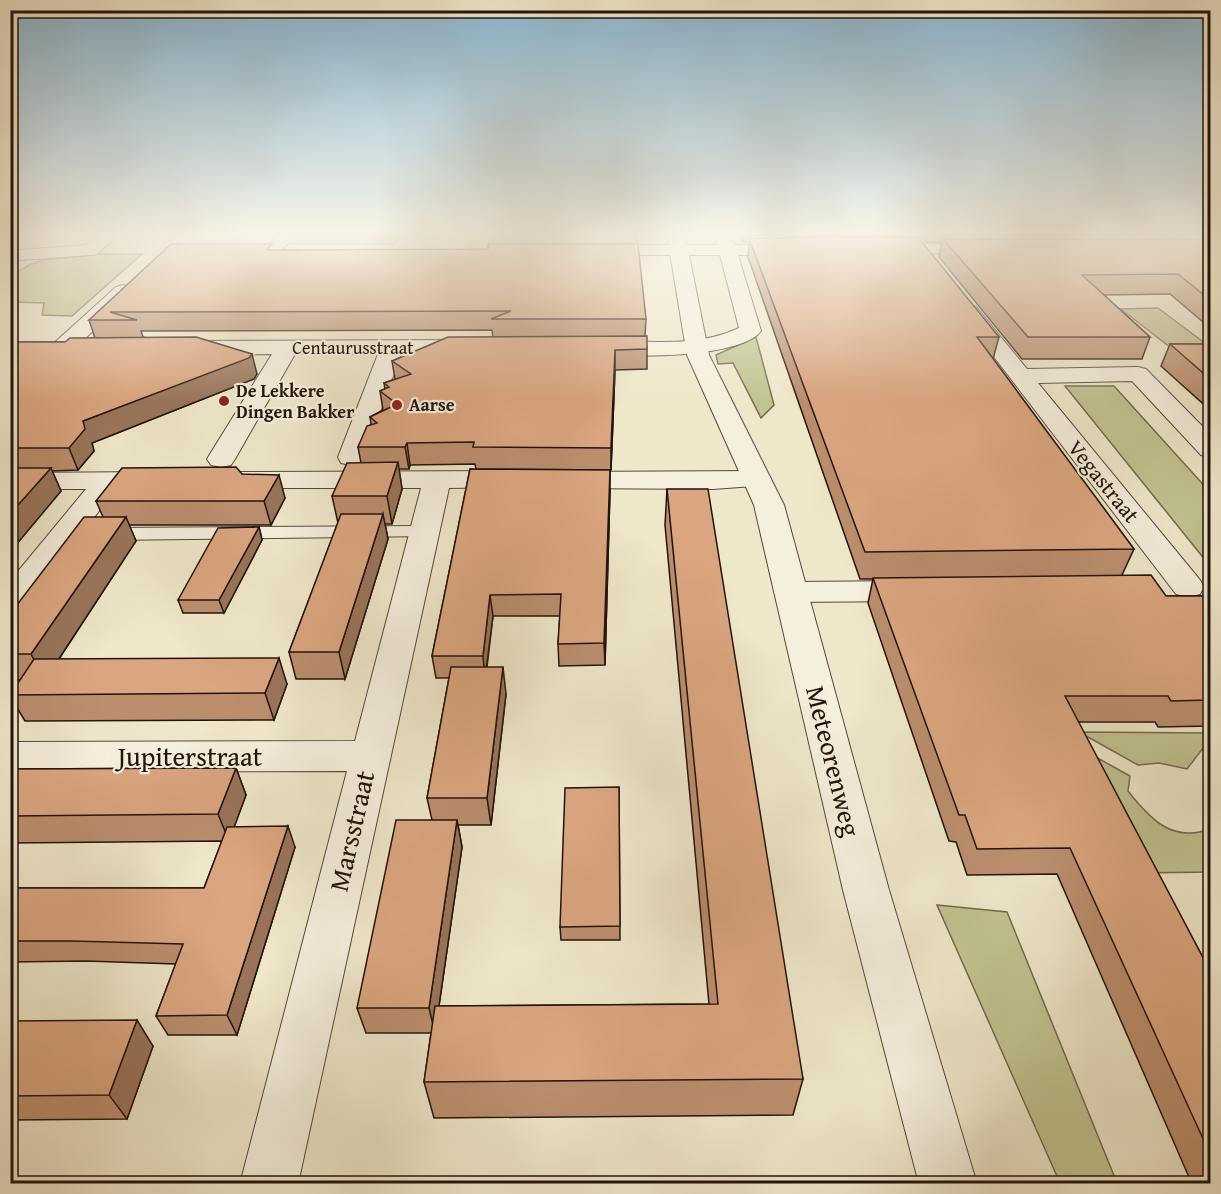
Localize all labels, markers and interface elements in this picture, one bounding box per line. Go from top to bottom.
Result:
street label: Centaurusstraat [292,334,414,361]
place label: De Lekkere Dingen Bakker [236,377,355,425]
place label: Aarse [409,391,455,418]
marker: De Lekkere Dingen Bakker [217,394,231,408]
marker: Aarse [390,398,404,412]
street label: Vegastraat [1061,433,1148,530]
street label: Meteorenweg [796,681,872,841]
street label: Jupiterstraat [115,736,263,776]
street label: Marsstraat [318,766,384,895]

